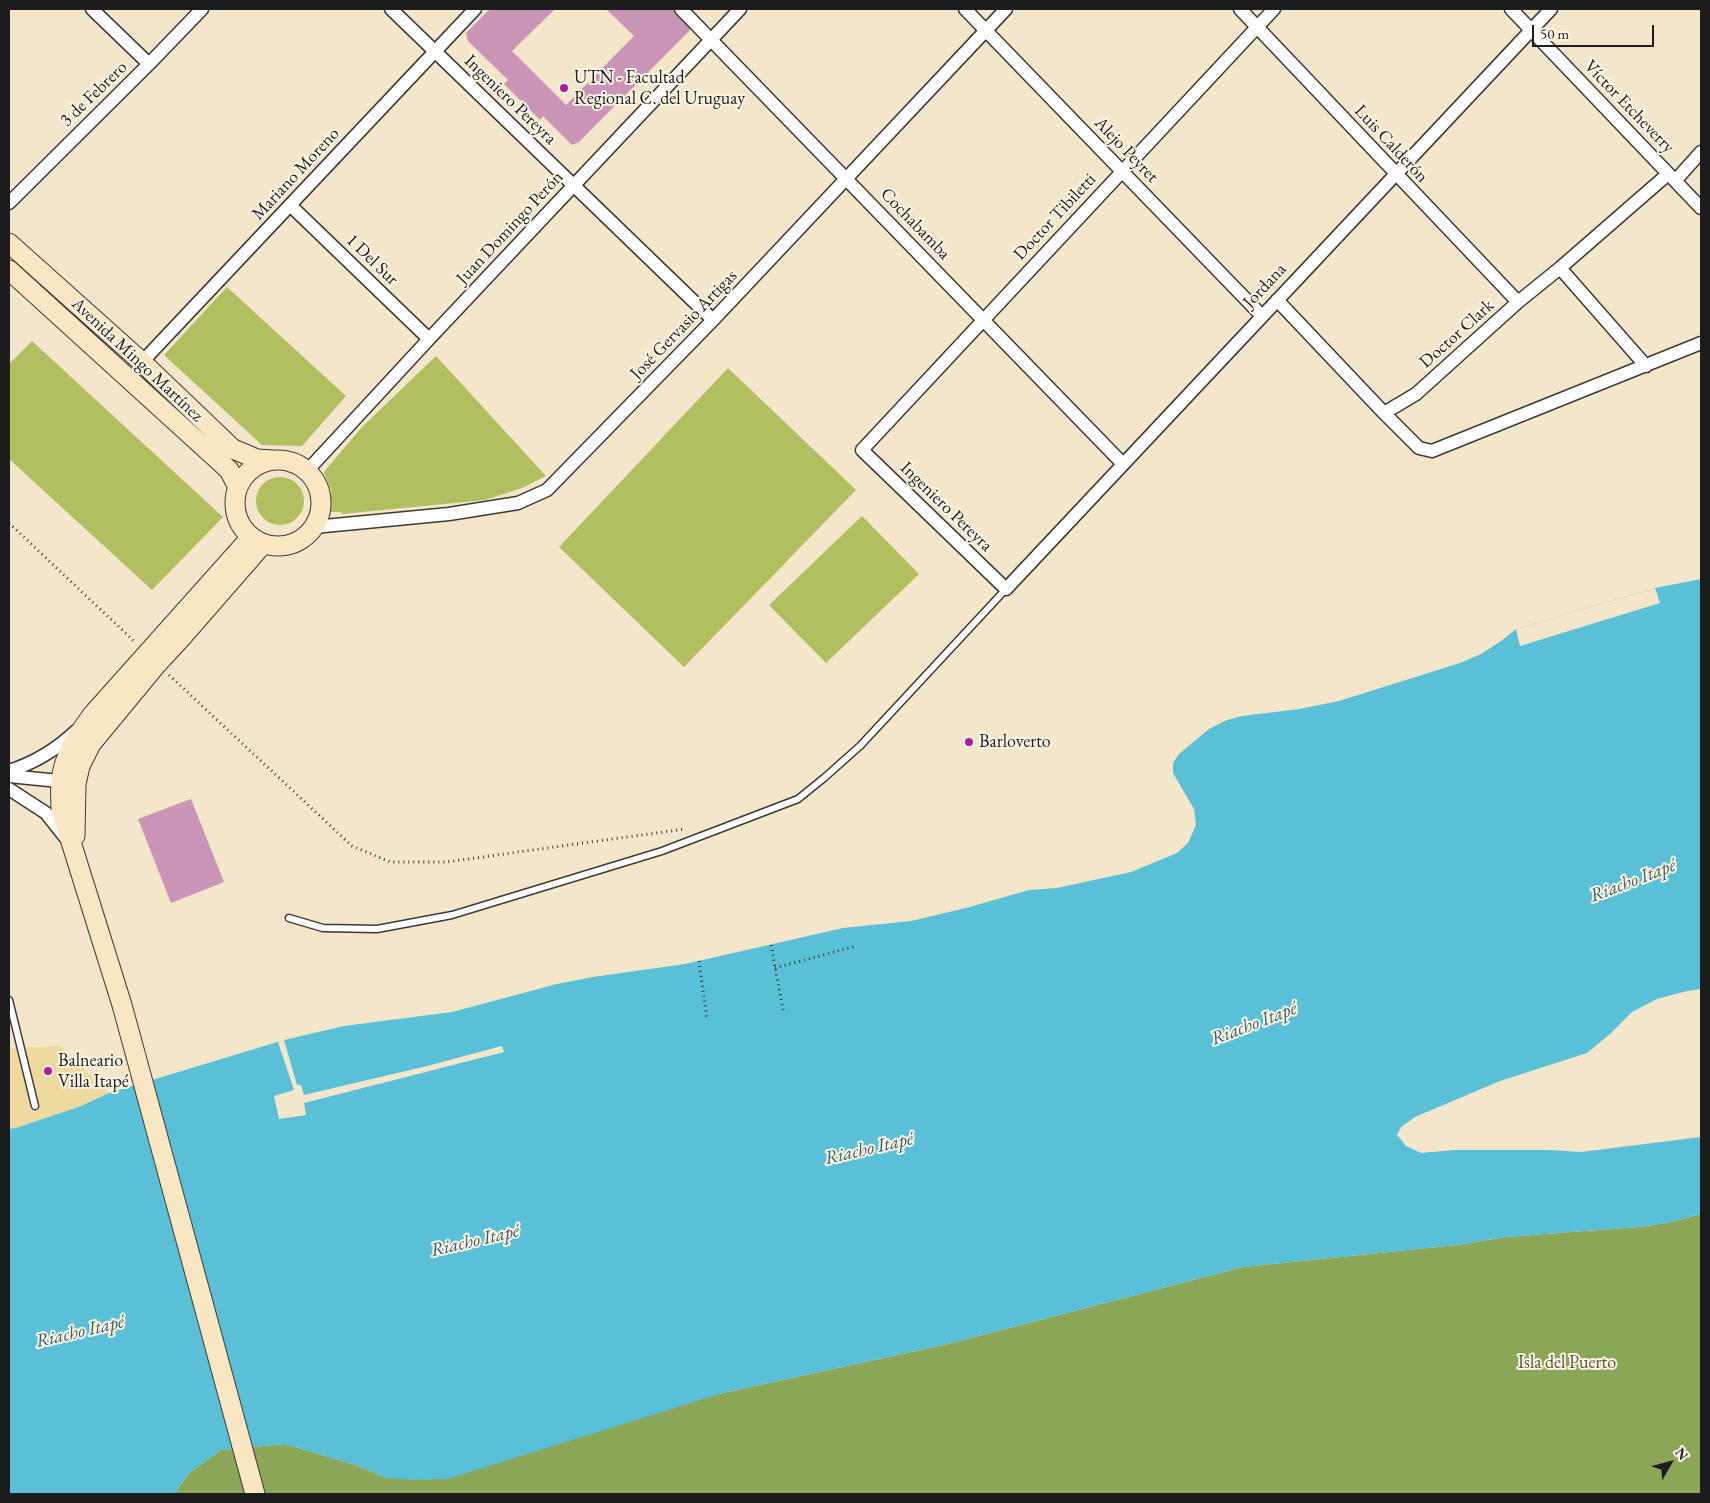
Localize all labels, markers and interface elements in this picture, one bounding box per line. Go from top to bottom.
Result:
scale bar [1535,15,1658,47]
text: 50 m [1540,24,1569,43]
street label: Ingeniero Pereyra [459,51,561,149]
street label: Víctor Etcheverry [1579,56,1679,158]
street label: 3 de Febrero [56,57,132,131]
place label: UTN - Facultad Regional C. del Uruguay [574,67,745,110]
marker: UTN - Facultad Regional C. del Uruguay [558,82,570,94]
street label: Luis Calderón [1349,101,1433,187]
street label: Alejo Peyret [1089,113,1163,187]
street label: Mariano Moreno [248,123,344,225]
street label: Juan Domingo Perón [452,167,568,289]
street label: Doctor Tibiletti [1009,169,1101,265]
street label: Cochabamba [875,184,955,264]
street label: 1 Del Sur [341,230,403,290]
street label: Jordana [1239,259,1291,313]
street label: José Gervasio Artigas [626,266,742,384]
street label: Avenida Mingo Martínez [67,293,207,427]
street label: Doctor Clark [1415,295,1499,373]
street label: Ingeniero Pereyra [895,458,997,556]
place label: Barloverto [979,731,1051,753]
marker: Barloverto [963,736,975,748]
water label: Riacho Itapé [1587,854,1679,908]
water label: Riacho Itapé [1208,997,1300,1051]
place label: Balneario Villa Itapé [58,1050,129,1092]
marker: Balneario Villa Itapé [42,1065,54,1077]
water label: Riacho Itapé [822,1128,916,1170]
water label: Riacho Itapé [428,1220,522,1262]
water label: Riacho Itapé [33,1311,127,1353]
park label: Isla del Puerto [1518,1352,1616,1374]
north arrow [1645,1438,1695,1488]
text: N [1671,1444,1692,1464]

